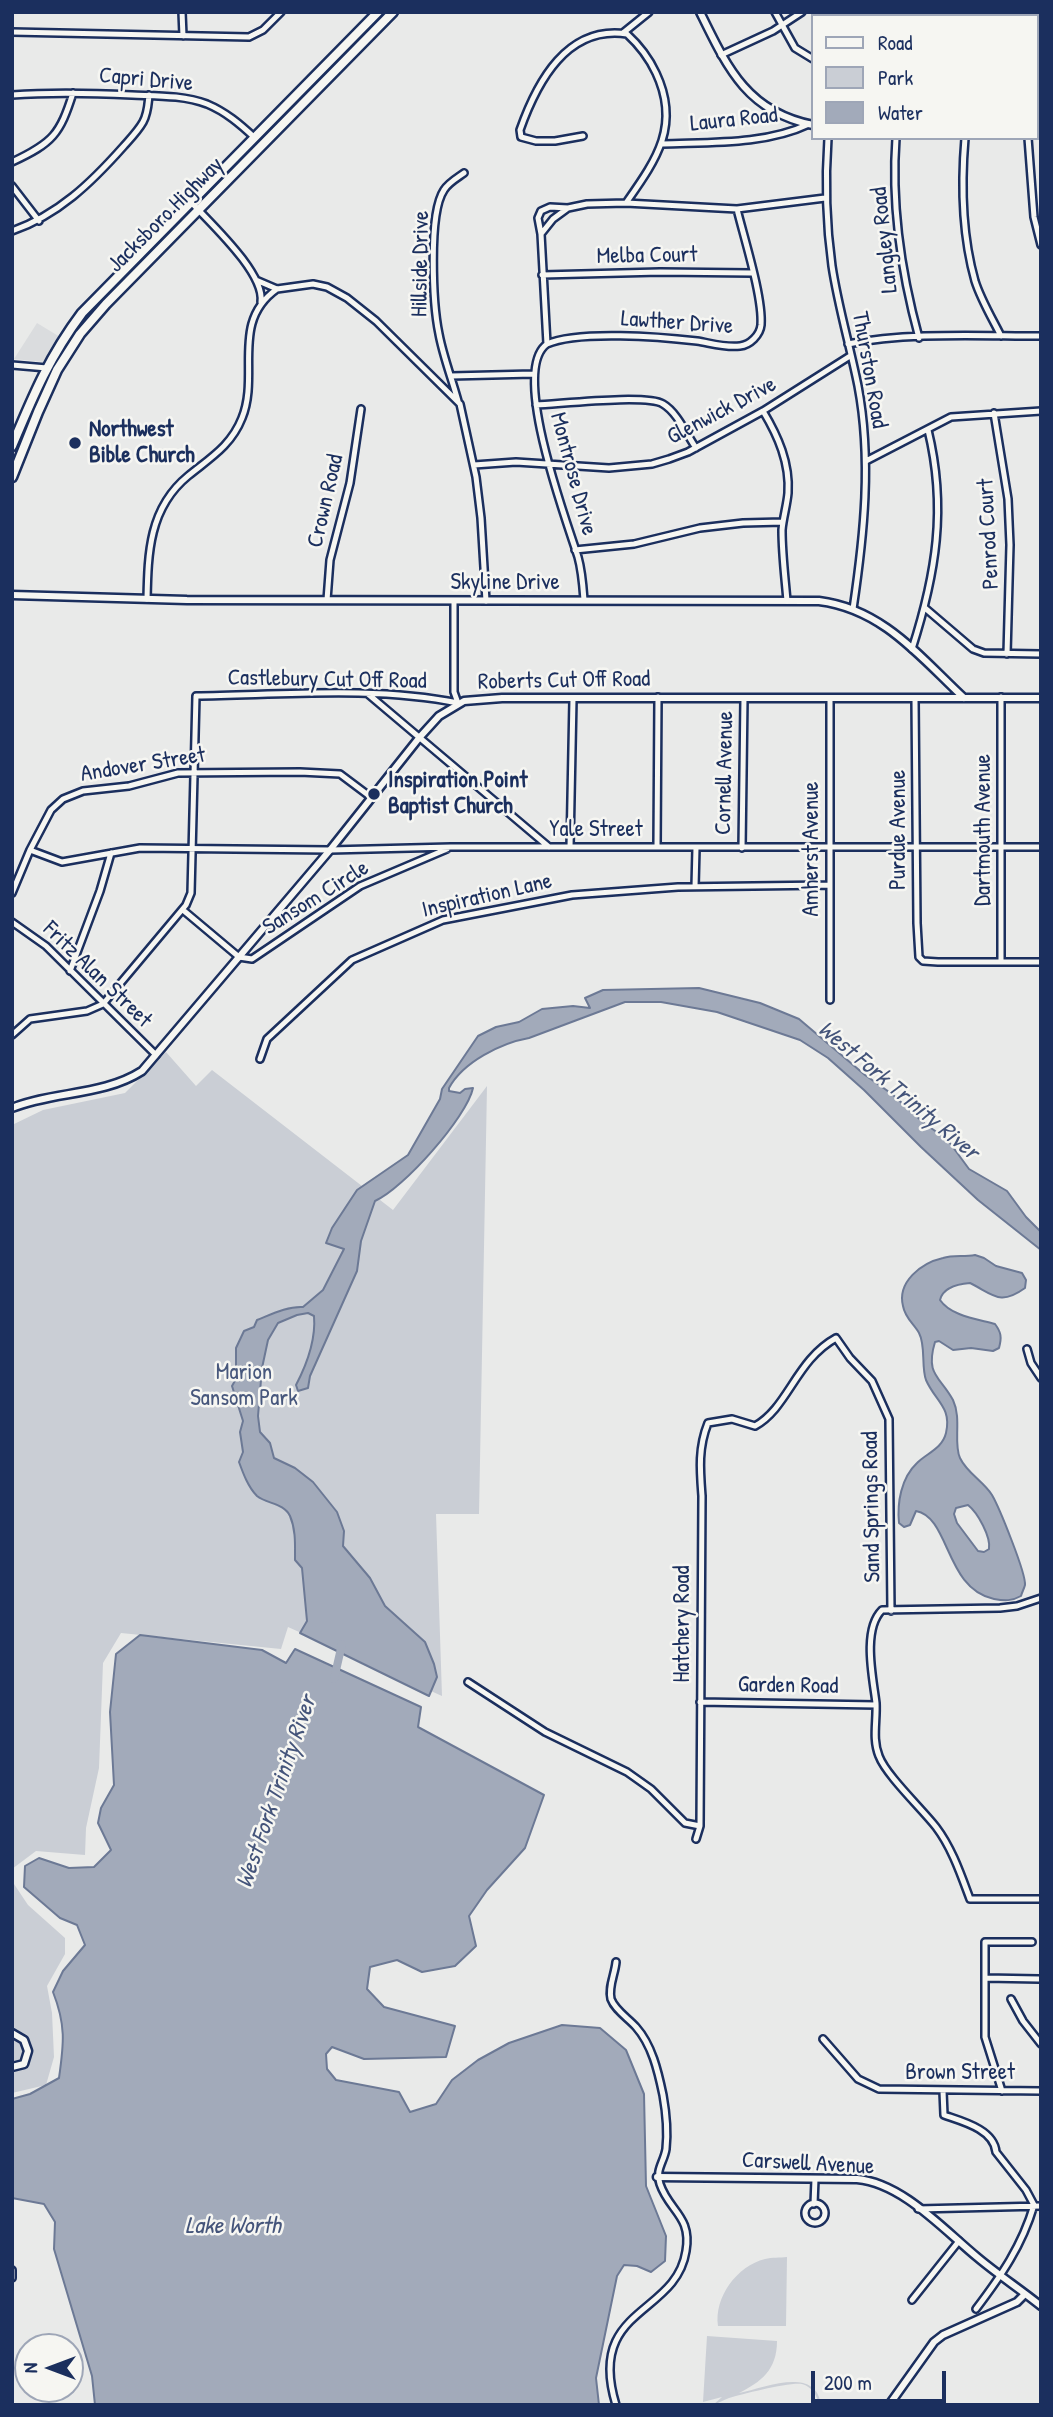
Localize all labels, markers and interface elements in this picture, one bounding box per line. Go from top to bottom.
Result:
legend [811,14,1039,140]
text: Road [878,28,912,57]
street label: Capri Drive [98,62,194,98]
text: Park [878,63,913,92]
text: Water [878,98,923,127]
street label: Laura Road [689,102,779,138]
street label: Jacksboro Highway [102,151,230,279]
street label: Langley Road [866,186,904,294]
street label: Hillside Drive [406,210,436,318]
street label: Melba Court [596,241,698,271]
street label: Lawther Drive [620,305,734,341]
street label: Thurston Road [845,310,893,430]
street label: Glenwick Drive [663,371,781,451]
street label: Montrose Drive [543,410,603,538]
place label: Northwest Bible Church [89,416,195,470]
marker: Northwest Bible Church [67,435,83,451]
street label: Crown Road [302,452,350,550]
street label: Penrod Court [972,478,1006,590]
street label: Skyline Drive [450,569,560,597]
street label: Castlebury Cut Off Road [227,664,427,696]
street label: Roberts Cut Off Road [478,666,650,696]
street label: Cornell Avenue [710,711,740,835]
street label: Andover Street [79,742,207,788]
street label: Dartmouth Avenue [970,754,998,906]
place label: Inspiration Point Baptist Church [388,767,527,821]
street label: Purdue Avenue [885,770,913,890]
street label: Amherst Avenue [798,782,826,916]
marker: Inspiration Point Baptist Church [366,786,382,802]
street label: Yale Street [549,816,643,844]
street label: Sansom Circle [258,855,374,941]
street label: Inspiration Lane [419,868,555,924]
street label: Fritz Alan Street [37,916,157,1034]
water label: West Fork Trinity River [812,1015,984,1167]
park label: Marion Sansom Park [190,1359,298,1413]
street label: Sand Springs Road [857,1431,887,1583]
street label: Hatchery Road [669,1565,697,1683]
street label: Garden Road [738,1671,838,1701]
water label: West Fork Trinity River [231,1692,323,1892]
street label: Brown Street [905,2059,1015,2087]
street label: Carswell Avenue [741,2147,875,2181]
water label: Lake Worth [185,2213,281,2241]
north arrow [14,2333,84,2403]
scale bar [815,2358,950,2402]
text: N [17,2363,43,2373]
text: 200 m [824,2368,872,2397]

